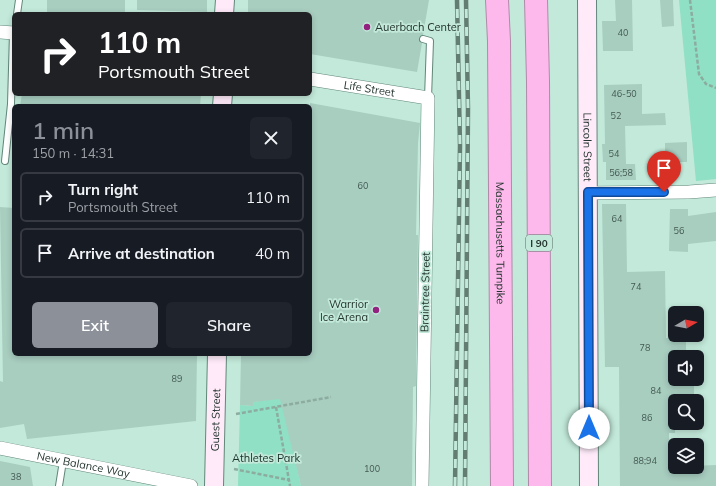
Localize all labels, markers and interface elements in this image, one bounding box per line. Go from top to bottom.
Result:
place label: Auerbach Center [375,20,461,34]
marker: Auerbach Center [362,22,372,32]
text: 110 m [98,25,181,60]
house number: 40 [618,27,628,38]
icon: right [32,28,84,80]
text: Portsmouth Street [98,60,250,83]
street label: Life Street [343,78,396,100]
house number: 46-50 [611,88,637,99]
house number: 52 [611,110,621,121]
street label: Lincoln Street [580,112,595,182]
text: 1 min [32,115,94,145]
button: close [250,117,292,159]
text: 150 m · 14:31 [32,145,114,161]
house number: 54 [609,148,620,159]
pin [647,151,681,192]
icon: arrive [653,157,675,179]
house number: 56;58 [609,167,633,178]
text: Turn right [68,180,138,199]
house number: 60 [358,180,368,191]
street label: Massachusetts Turnpike [493,182,508,304]
icon: right [34,186,56,208]
text: 110 m [246,188,290,207]
text: Portsmouth Street [68,199,178,215]
house number: 64 [612,213,623,224]
house number: 56 [674,225,684,236]
road number: I 90 [526,235,552,251]
icon: arrive [34,242,56,264]
text: Arrive at destination [68,244,215,263]
text: 40 m [255,244,290,263]
street label: Braintree Street [417,252,433,332]
house number: 74 [631,281,642,292]
place label: Warrior Ice Arena [320,297,368,324]
button: Exit [32,302,158,348]
button: Share [166,302,292,348]
marker: Warrior Ice Arena [371,305,381,315]
north arrow [668,306,704,342]
map controls [668,306,704,474]
house number: 78 [640,342,650,353]
button: sound [668,350,704,386]
house number: 89 [172,373,182,384]
house number: 84 [651,385,662,396]
street label: Guest Street [208,388,223,452]
button: search [668,394,704,430]
position arrow [568,407,610,449]
house number: 86 [642,412,652,423]
button: layers [668,438,704,474]
street label: New Balance Way [36,448,131,481]
park label: Athletes Park [232,451,300,465]
house number: 88;94 [633,455,657,466]
house number: 100 [364,463,380,474]
house number: 38 [11,471,21,482]

